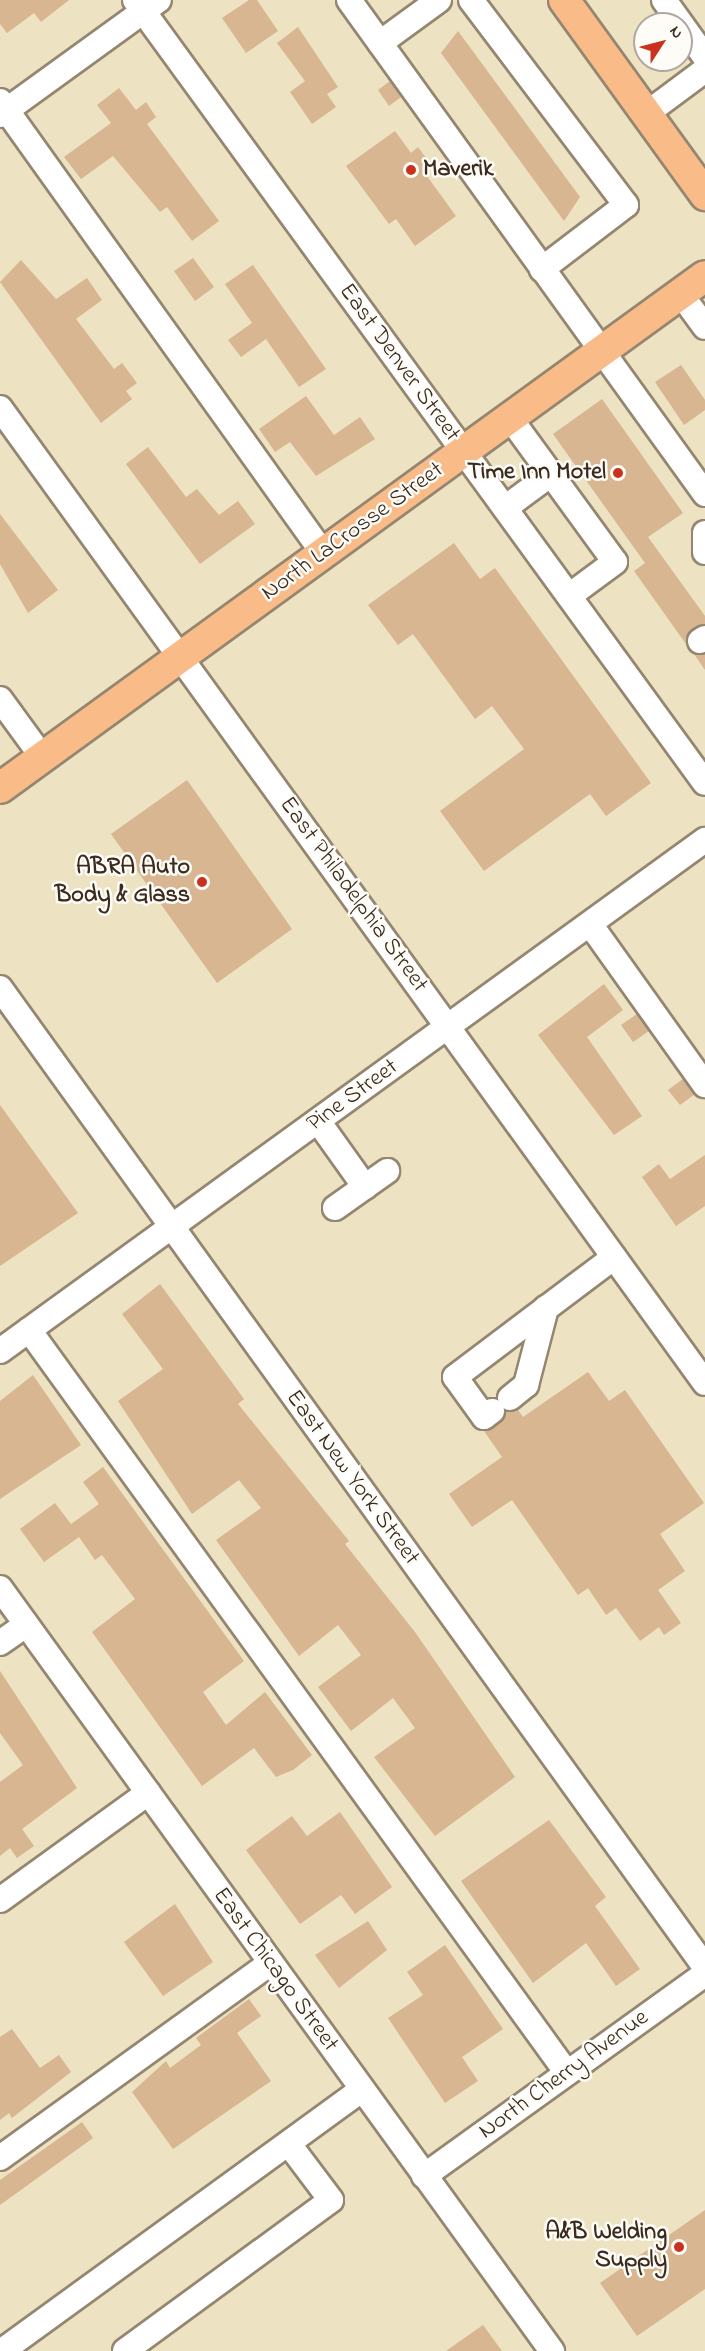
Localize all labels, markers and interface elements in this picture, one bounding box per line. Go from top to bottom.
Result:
north arrow [633,12,693,72]
text: N [663,21,689,44]
place label: Maverik [423,156,494,184]
marker: Maverik [404,163,418,177]
street label: East Denver Street [332,278,466,448]
street label: North LaCrosse Street [256,456,450,608]
place label: Time Inn Motel [467,459,606,487]
marker: Time Inn Motel [611,466,625,480]
street label: East Philadelphia Street [272,792,434,998]
place label: ABRA Auto Body & Glass [55,854,190,910]
marker: ABRA Auto Body & Glass [195,875,209,889]
street label: Pine Street [302,1053,404,1139]
street label: East New York Street [279,1385,425,1571]
street label: East Chicago Street [206,1882,344,2058]
street label: North Cherry Avenue [473,2004,655,2146]
place label: A&B Welding Supply [545,2219,667,2275]
marker: A&B Welding Supply [672,2240,686,2254]

